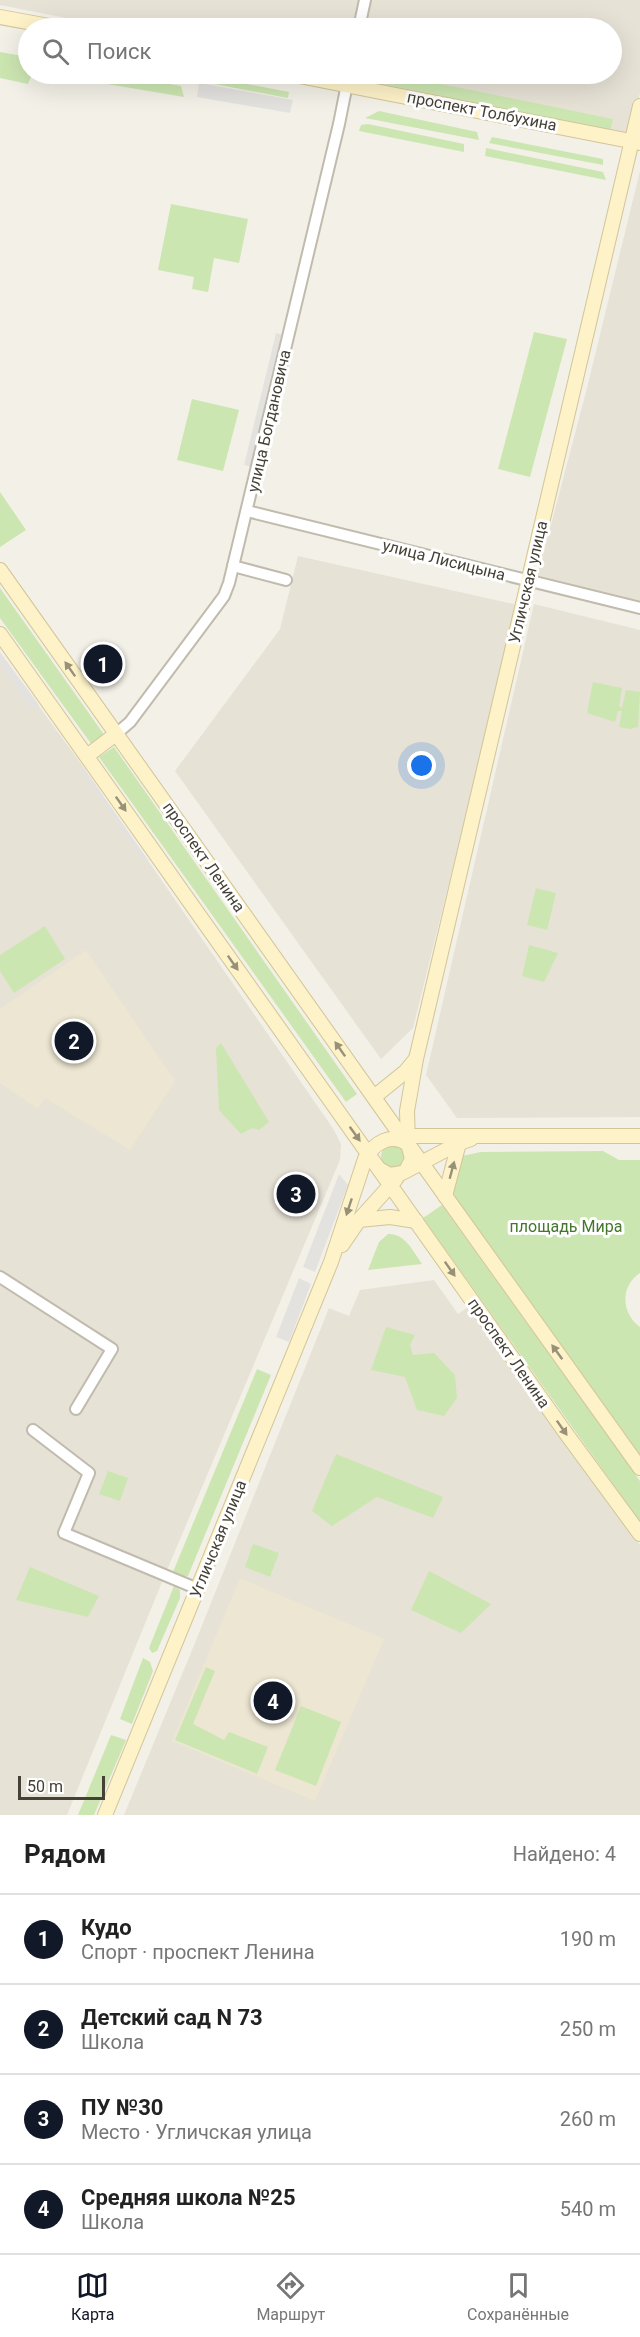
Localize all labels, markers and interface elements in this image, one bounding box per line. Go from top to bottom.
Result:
search box [18,18,622,84]
icon: search [39,35,72,68]
text: Поиск [87,39,151,64]
street label: проспект Толбухина [406,87,558,135]
street label: улица Богдановича [243,348,295,494]
street label: Угличская улица [505,519,551,645]
street label: улица Лисицына [381,536,507,584]
pin: 1 [84,642,122,686]
one-way arrow [64,662,76,678]
your location [407,751,436,780]
one-way arrow [115,796,127,812]
street label: проспект Ленина [159,798,249,916]
one-way arrow [227,955,239,971]
pin: 2 [54,1018,94,1064]
one-way arrow [334,1042,346,1058]
one-way arrow [349,1126,361,1142]
one-way arrow [448,1160,457,1178]
pin: 3 [276,1172,316,1216]
one-way arrow [344,1198,353,1216]
park label: площадь Мира [510,1217,622,1236]
one-way arrow [444,1260,456,1276]
street label: проспект Ленина [464,1294,554,1412]
one-way arrow [551,1345,563,1361]
one-way arrow [556,1420,567,1436]
street label: Угличская улица [186,1477,250,1601]
pin: 4 [254,1678,292,1724]
scale bar [18,1773,105,1800]
text: 50 m [27,1777,63,1796]
text: Рядом [24,1839,106,1869]
text: Найдено: 4 [513,1842,616,1866]
text: Кудо [81,1915,132,1940]
text: 1 [38,1927,49,1951]
text: 190 m [560,1927,616,1951]
text: Спорт · проспект Ленина [81,1940,315,1964]
text: Детский сад N 73 [81,2005,263,2030]
text: 2 [38,2017,49,2041]
text: 250 m [560,2017,616,2041]
text: Школа [81,2030,144,2054]
text: ПУ №30 [81,2095,163,2120]
text: 3 [38,2107,49,2131]
text: 260 m [560,2107,616,2131]
text: Место · Угличская улица [81,2120,312,2144]
text: Средняя школа №25 [81,2185,296,2210]
text: 4 [38,2197,49,2221]
text: 540 m [560,2197,616,2221]
text: Школа [81,2210,144,2234]
tab: Карта [71,2269,115,2324]
tab: Маршрут [256,2269,325,2324]
tab: Сохранённые [467,2269,569,2324]

